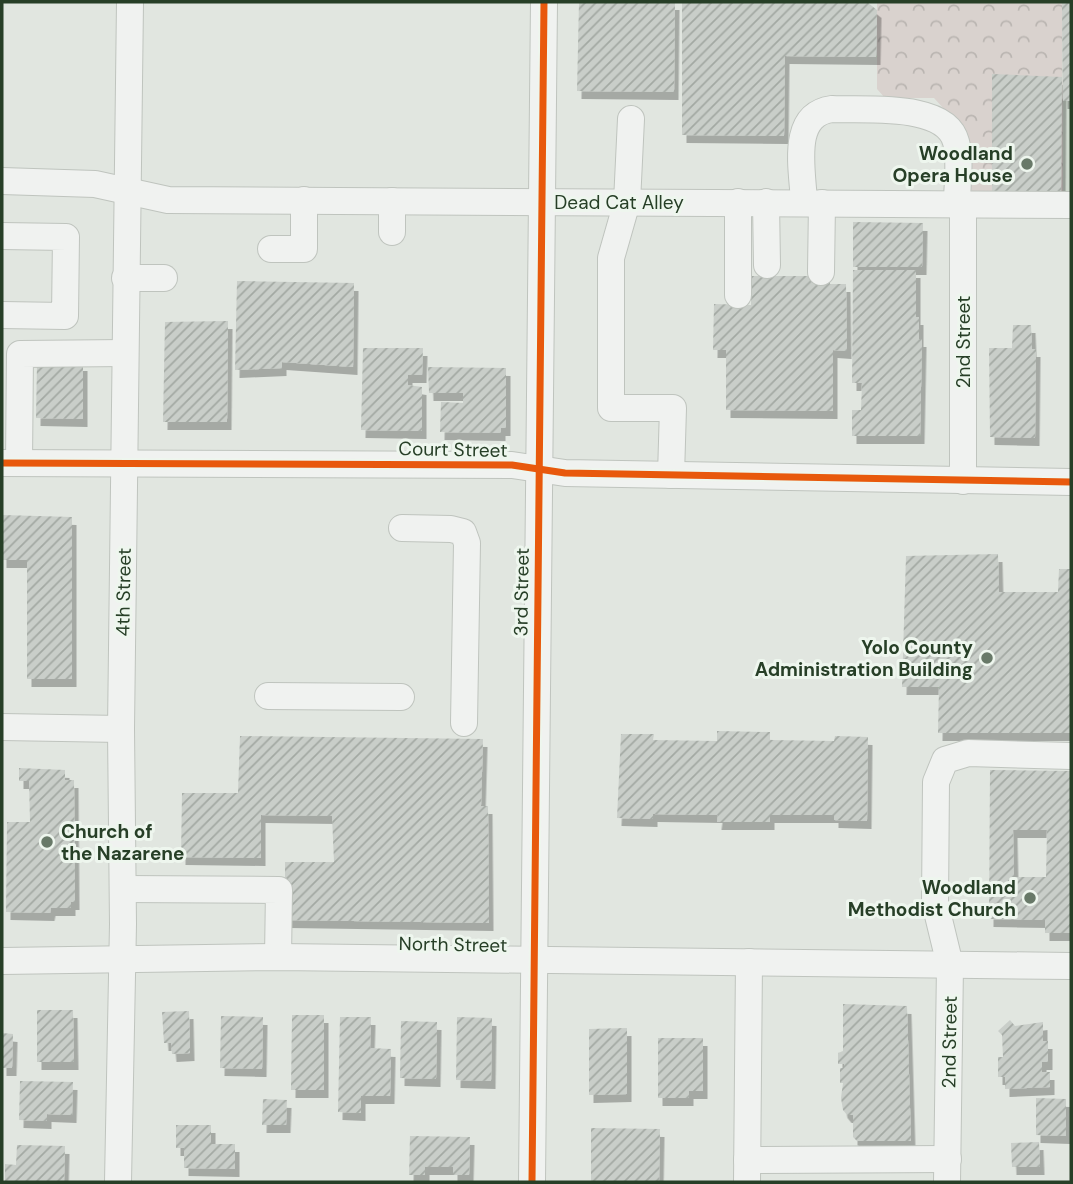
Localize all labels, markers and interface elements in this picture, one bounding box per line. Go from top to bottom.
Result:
place label: Woodland Opera House [892,141,1013,188]
marker: Woodland Opera House [1019,156,1035,172]
street label: Dead Cat Alley [554,190,684,215]
street label: 2nd Street [951,296,976,388]
street label: Court Street [398,436,508,463]
street label: 4th Street [110,547,137,637]
street label: 3rd Street [508,547,535,637]
place label: Yolo County Administration Building [755,635,974,682]
marker: Yolo County Administration Building [979,650,995,666]
place label: Church of the Nazarene [61,819,185,866]
marker: Church of the Nazarene [39,834,55,850]
place label: Woodland Methodist Church [848,875,1016,922]
marker: Woodland Methodist Church [1022,890,1038,906]
street label: North Street [398,931,508,958]
street label: 2nd Street [936,995,963,1089]

